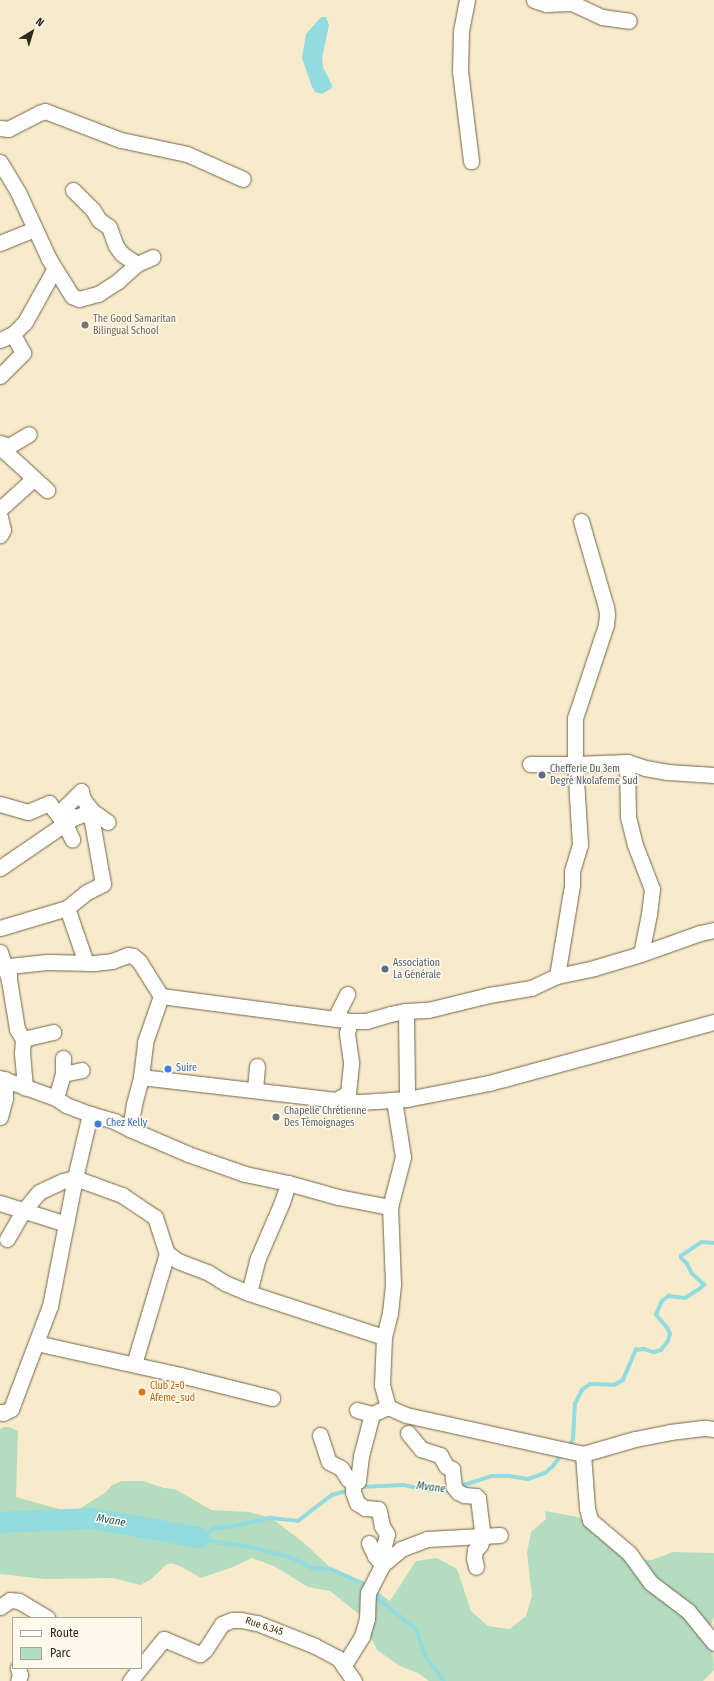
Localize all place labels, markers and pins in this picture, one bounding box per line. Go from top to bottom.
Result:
place label: The Good Samaritan Bilingual School [93,313,176,336]
marker: The Good Samaritan Bilingual School [80,320,90,330]
place label: Chefferie Du 3em Degré Nkolafeme Sud [550,763,638,786]
marker: Chefferie Du 3em Degré Nkolafeme Sud [537,770,547,780]
place label: Association La Générale [393,957,441,980]
marker: Association La Générale [380,964,390,974]
place label: Suire [176,1063,197,1075]
marker: Suire [163,1064,173,1074]
place label: Chapelle Chrétienne Des Témoignages [284,1105,367,1128]
marker: Chapelle Chrétienne Des Témoignages [271,1112,281,1122]
place label: Chez Kelly [106,1118,147,1130]
marker: Chez Kelly [93,1119,103,1129]
place label: Club 2=0 Afeme_sud [150,1380,195,1404]
marker: Club 2=0 Afeme_sud [137,1387,147,1397]

